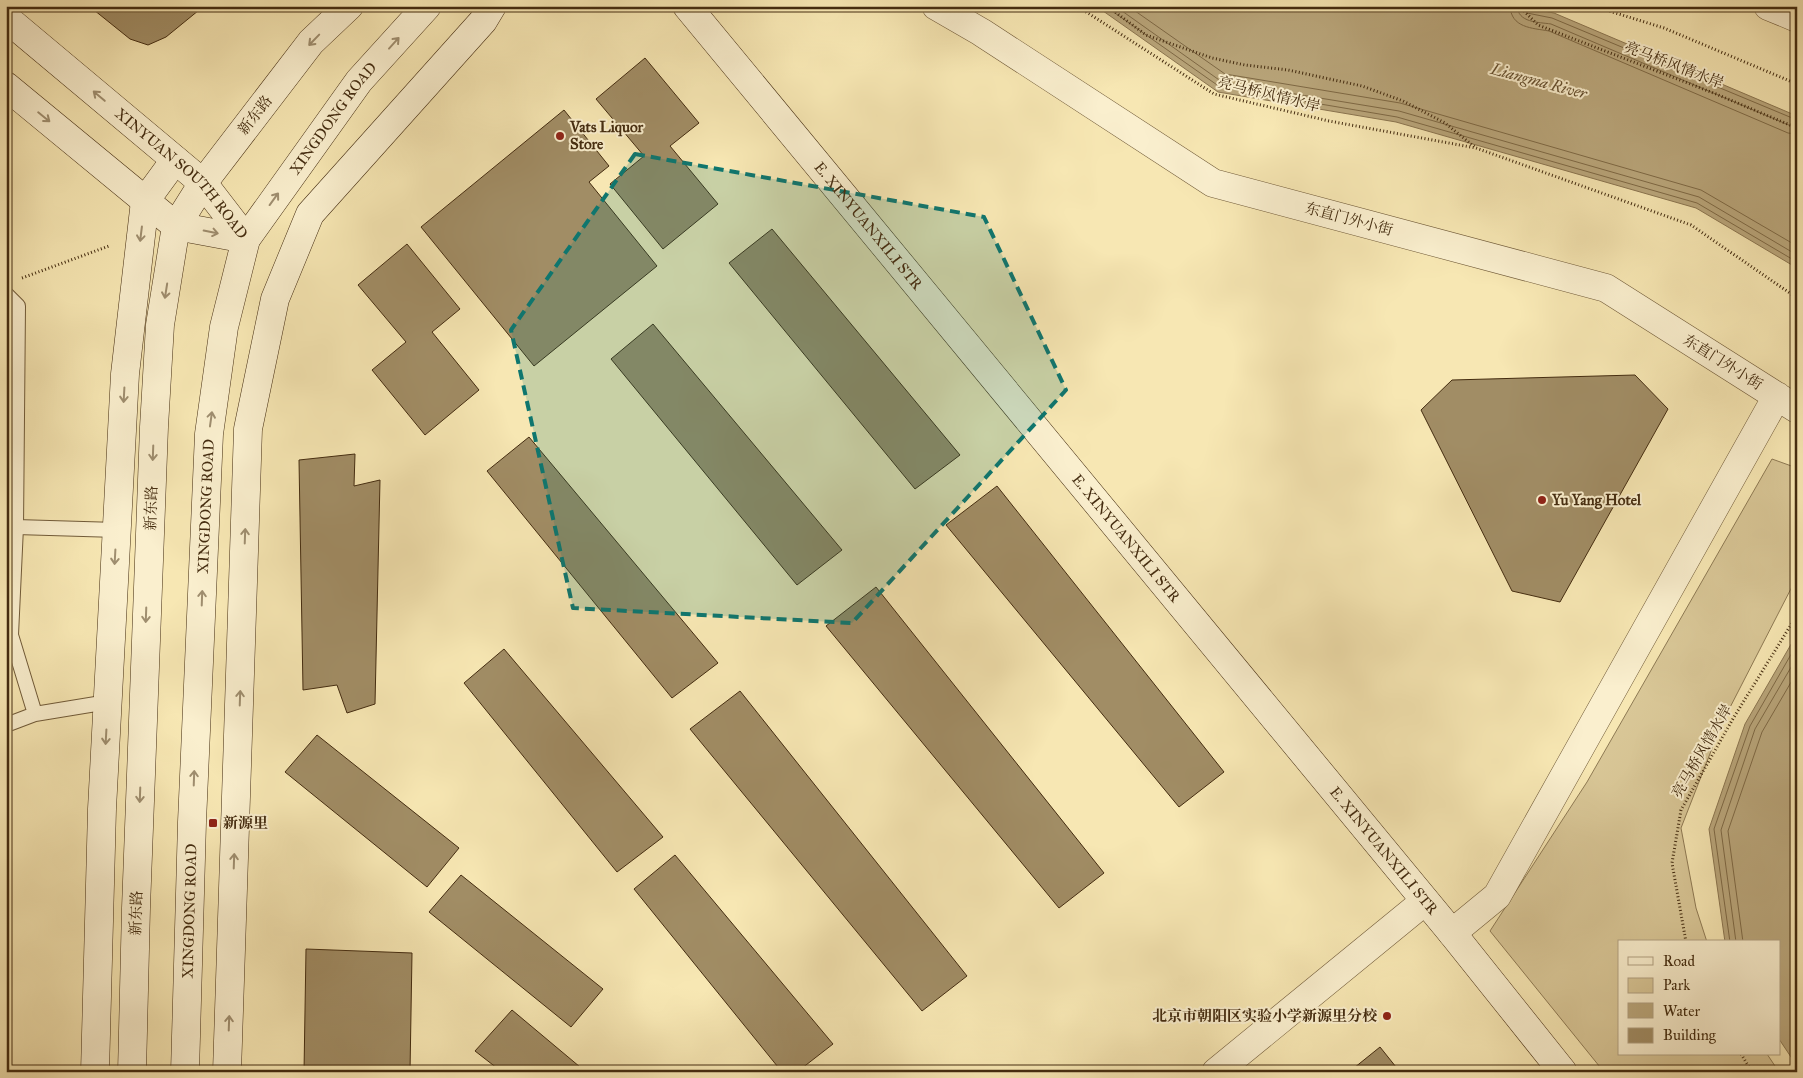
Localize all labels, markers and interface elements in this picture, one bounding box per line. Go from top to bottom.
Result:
one-way arrow [308,34,320,46]
one-way arrow [388,36,400,49]
street label: 亮马桥风情水岸 [1622,38,1726,92]
street label: XINGDONG ROAD [286,59,381,178]
water label: Liangma River [1488,59,1590,103]
street label: 亮马桥风情水岸 [1216,73,1322,115]
one-way arrow [92,90,105,101]
street label: 新东路 [234,92,276,138]
street label: XINYUAN SOUTH ROAD [111,104,252,242]
one-way arrow [37,111,50,122]
place label: Vats Liquor Store [569,118,644,153]
marker: Vats Liquor Store [554,130,566,142]
street label: E. XINYUANXILI STR [810,158,927,294]
one-way arrow [269,192,279,206]
street label: 东直门外小街 [1303,199,1395,239]
one-way arrow [136,225,146,241]
one-way arrow [203,228,219,238]
one-way arrow [160,283,170,299]
street label: 东直门外小街 [1680,331,1766,393]
one-way arrow [120,387,129,403]
one-way arrow [206,411,216,427]
street label: XINGDONG ROAD [194,438,218,574]
one-way arrow [148,445,157,461]
street label: E. XINYUANXILI STR [1068,471,1184,606]
street label: 新东路 [141,485,161,531]
place label: Yu Yang Hotel [1551,491,1642,510]
marker: Yu Yang Hotel [1536,494,1548,506]
one-way arrow [240,528,250,544]
one-way arrow [111,549,120,565]
one-way arrow [197,591,206,607]
one-way arrow [142,607,151,623]
one-way arrow [235,690,244,706]
street label: 亮马桥风情水岸 [1668,701,1736,801]
one-way arrow [101,729,110,745]
one-way arrow [189,770,199,786]
street label: E. XINYUANXILI STR [1326,783,1442,918]
one-way arrow [135,787,144,803]
place label: 新源里 [223,814,268,832]
marker: 新源里 [207,817,219,829]
street label: XINGDONG ROAD [179,843,200,979]
one-way arrow [229,853,239,869]
street label: 新东路 [126,890,146,936]
legend [1618,940,1780,1056]
text: Road [1663,952,1695,970]
text: Park [1663,976,1690,994]
text: Water [1663,1002,1700,1020]
place label: 北京市朝阳区实验小学新源里分校 [1152,1007,1378,1025]
marker: 北京市朝阳区实验小学新源里分校 [1381,1010,1393,1022]
one-way arrow [224,1015,234,1032]
text: Building [1663,1026,1717,1044]

